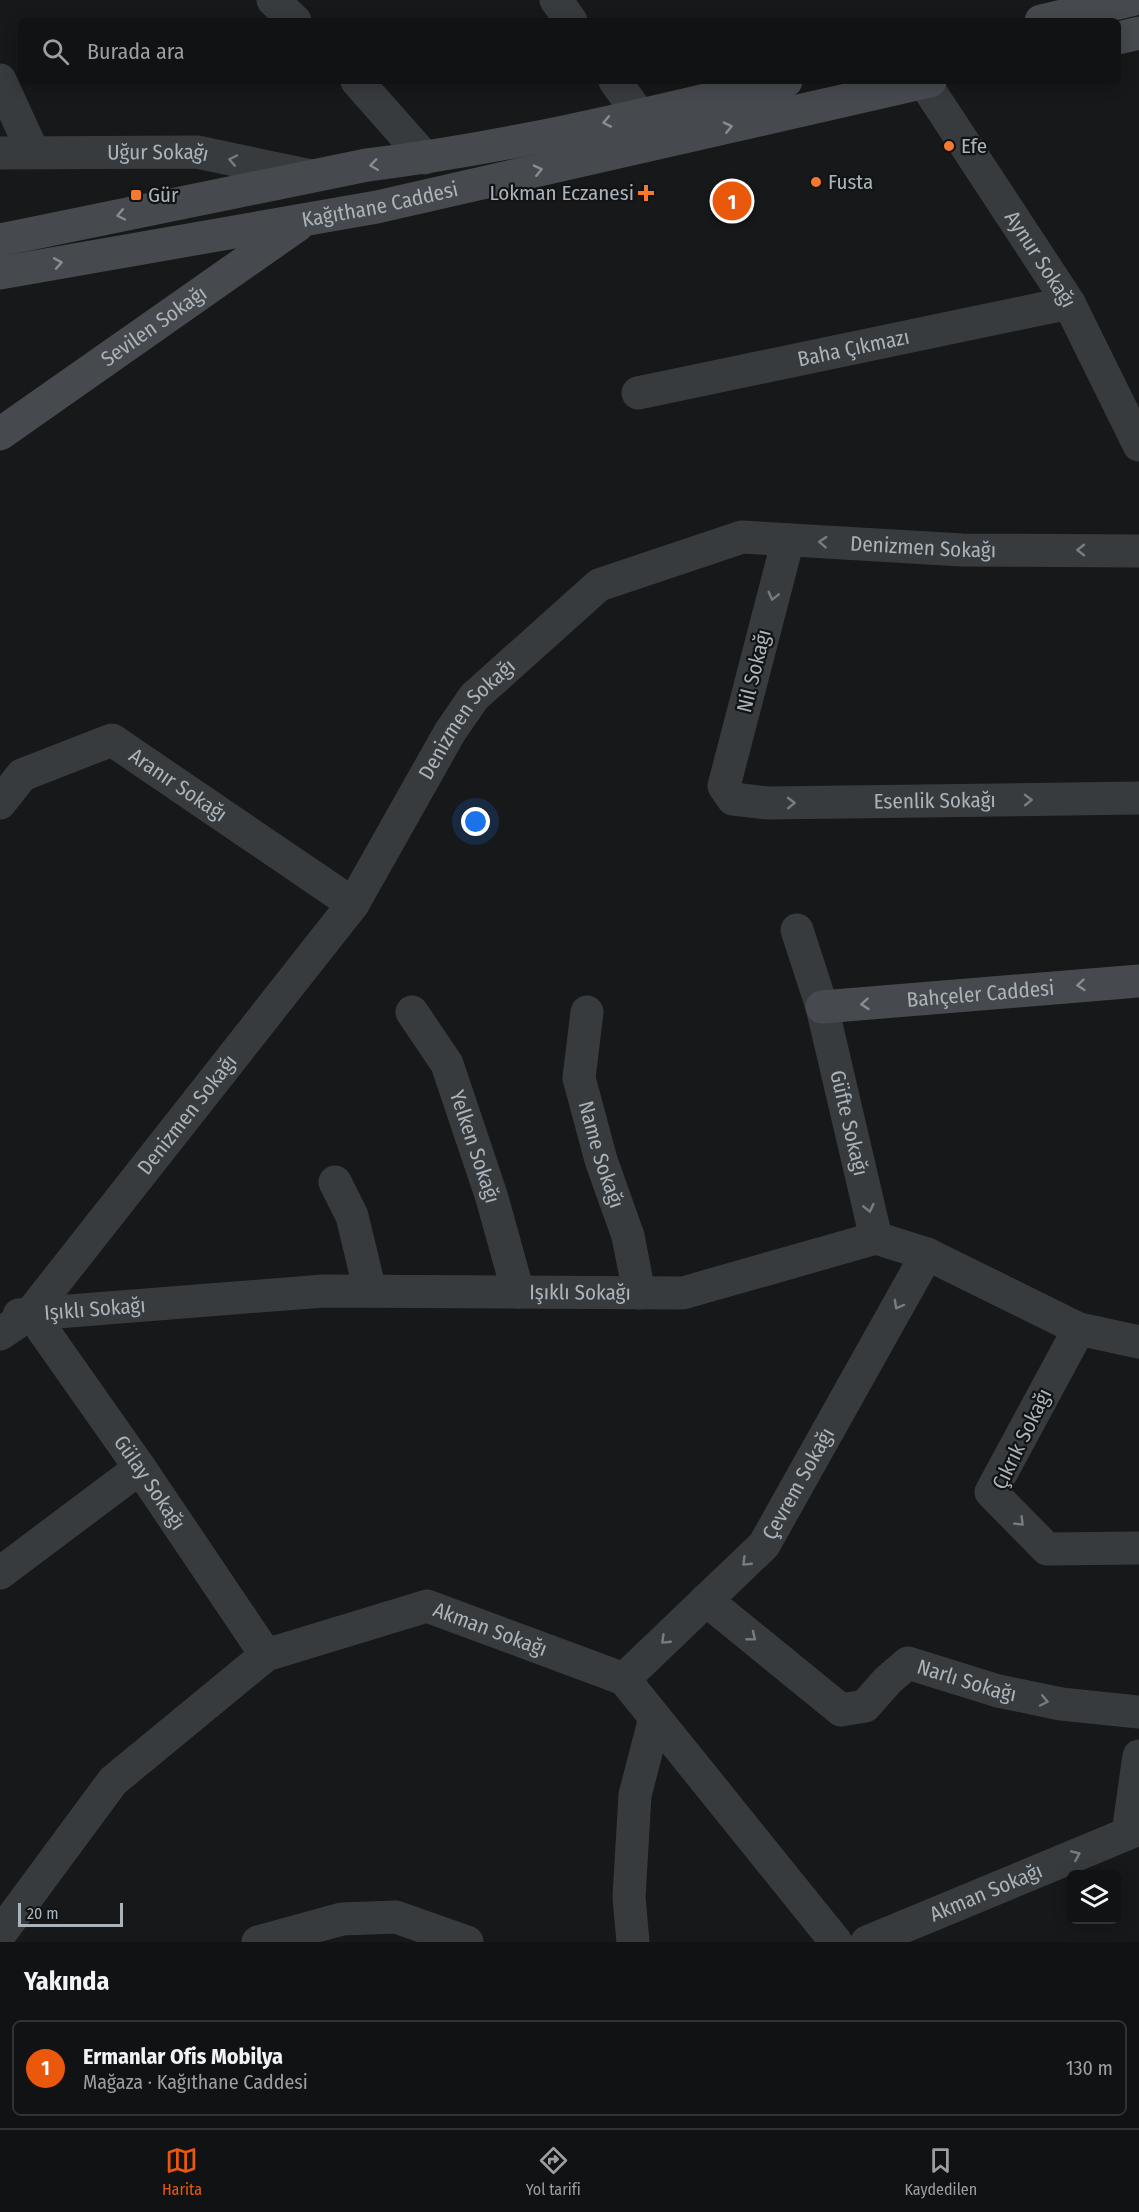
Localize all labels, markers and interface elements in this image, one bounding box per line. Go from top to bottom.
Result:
search box [18,18,1121,84]
icon: search [39,35,72,68]
text: Burada ara [87,38,185,65]
one-way arrow [602,115,612,128]
one-way arrow [723,121,733,134]
place label: Efe [961,133,987,159]
street label: Uğur Sokağı [107,139,211,167]
marker: Efe [942,139,956,153]
one-way arrow [229,154,239,167]
one-way arrow [369,158,378,170]
one-way arrow [532,165,542,178]
place label: Fusta [828,169,873,195]
marker: Fusta [809,175,823,189]
street label: Kağıthane Caddesi [300,176,460,233]
pin: 1 [712,178,752,224]
place label: Lokman Eczanesi [489,180,634,206]
place label: Gür [148,182,179,208]
marker: Lokman Eczanesi [639,186,653,200]
marker: Gür [129,188,143,202]
street label: Aynur Sokağı [999,206,1082,312]
one-way arrow [116,208,126,221]
one-way arrow [52,257,62,270]
street label: Sevilen Sokağı [96,280,212,372]
street label: Baha Çıkmazı [795,324,912,372]
street label: Denizmen Sokağı [849,530,996,563]
one-way arrow [818,535,827,548]
one-way arrow [1076,544,1085,556]
one-way arrow [768,591,781,601]
street label: Nil Sokağı [731,627,777,715]
street label: Denizmen Sokağı [413,653,521,784]
street label: Aranır Sokağı [124,742,232,827]
street label: Esenlik Sokağı [874,787,996,815]
one-way arrow [1024,793,1033,806]
one-way arrow [787,796,796,809]
your location [461,807,490,836]
street label: Bahçeler Caddesi [906,975,1055,1013]
one-way arrow [1076,979,1085,992]
one-way arrow [861,997,870,1010]
street label: Denizmen Sokağı [132,1049,243,1180]
street label: Güfte Sokağı [824,1068,874,1178]
street label: Yelken Sokağı [444,1087,506,1206]
street label: Name Sokağı [573,1098,630,1211]
one-way arrow [861,1202,874,1212]
street label: Işıklı Sokağı [529,1279,631,1306]
street label: Işıklı Sokağı [43,1292,146,1326]
one-way arrow [894,1299,905,1309]
street label: Çıkrık Sokağı [986,1384,1058,1494]
street label: Çevrem Sokağı [757,1423,840,1544]
street label: Gülay Sokağı [108,1430,191,1535]
one-way arrow [1013,1515,1024,1525]
one-way arrow [742,1555,752,1566]
street label: Akman Sokağı [430,1596,551,1662]
one-way arrow [745,1630,756,1641]
one-way arrow [662,1633,672,1644]
street label: Narlı Sokağı [914,1654,1019,1707]
one-way arrow [1039,1693,1049,1706]
one-way arrow [1069,1850,1080,1862]
street label: Akman Sokağı [926,1858,1046,1927]
map controls [1067,1870,1121,1924]
button: layers [1067,1870,1121,1924]
scale bar [18,1900,123,1928]
text: 20 m [27,1904,58,1923]
text: Yakında [24,1966,109,1997]
text: Ermanlar Ofis Mobilya [83,2043,283,2070]
text: 1 [41,2056,50,2080]
text: 130 m [1066,2056,1113,2080]
text: Mağaza · Kağıthane Caddesi [83,2070,308,2094]
tab: Harita [162,2144,202,2199]
tab: Yol tarifi [526,2144,581,2199]
tab: Kaydedilen [905,2144,977,2199]

